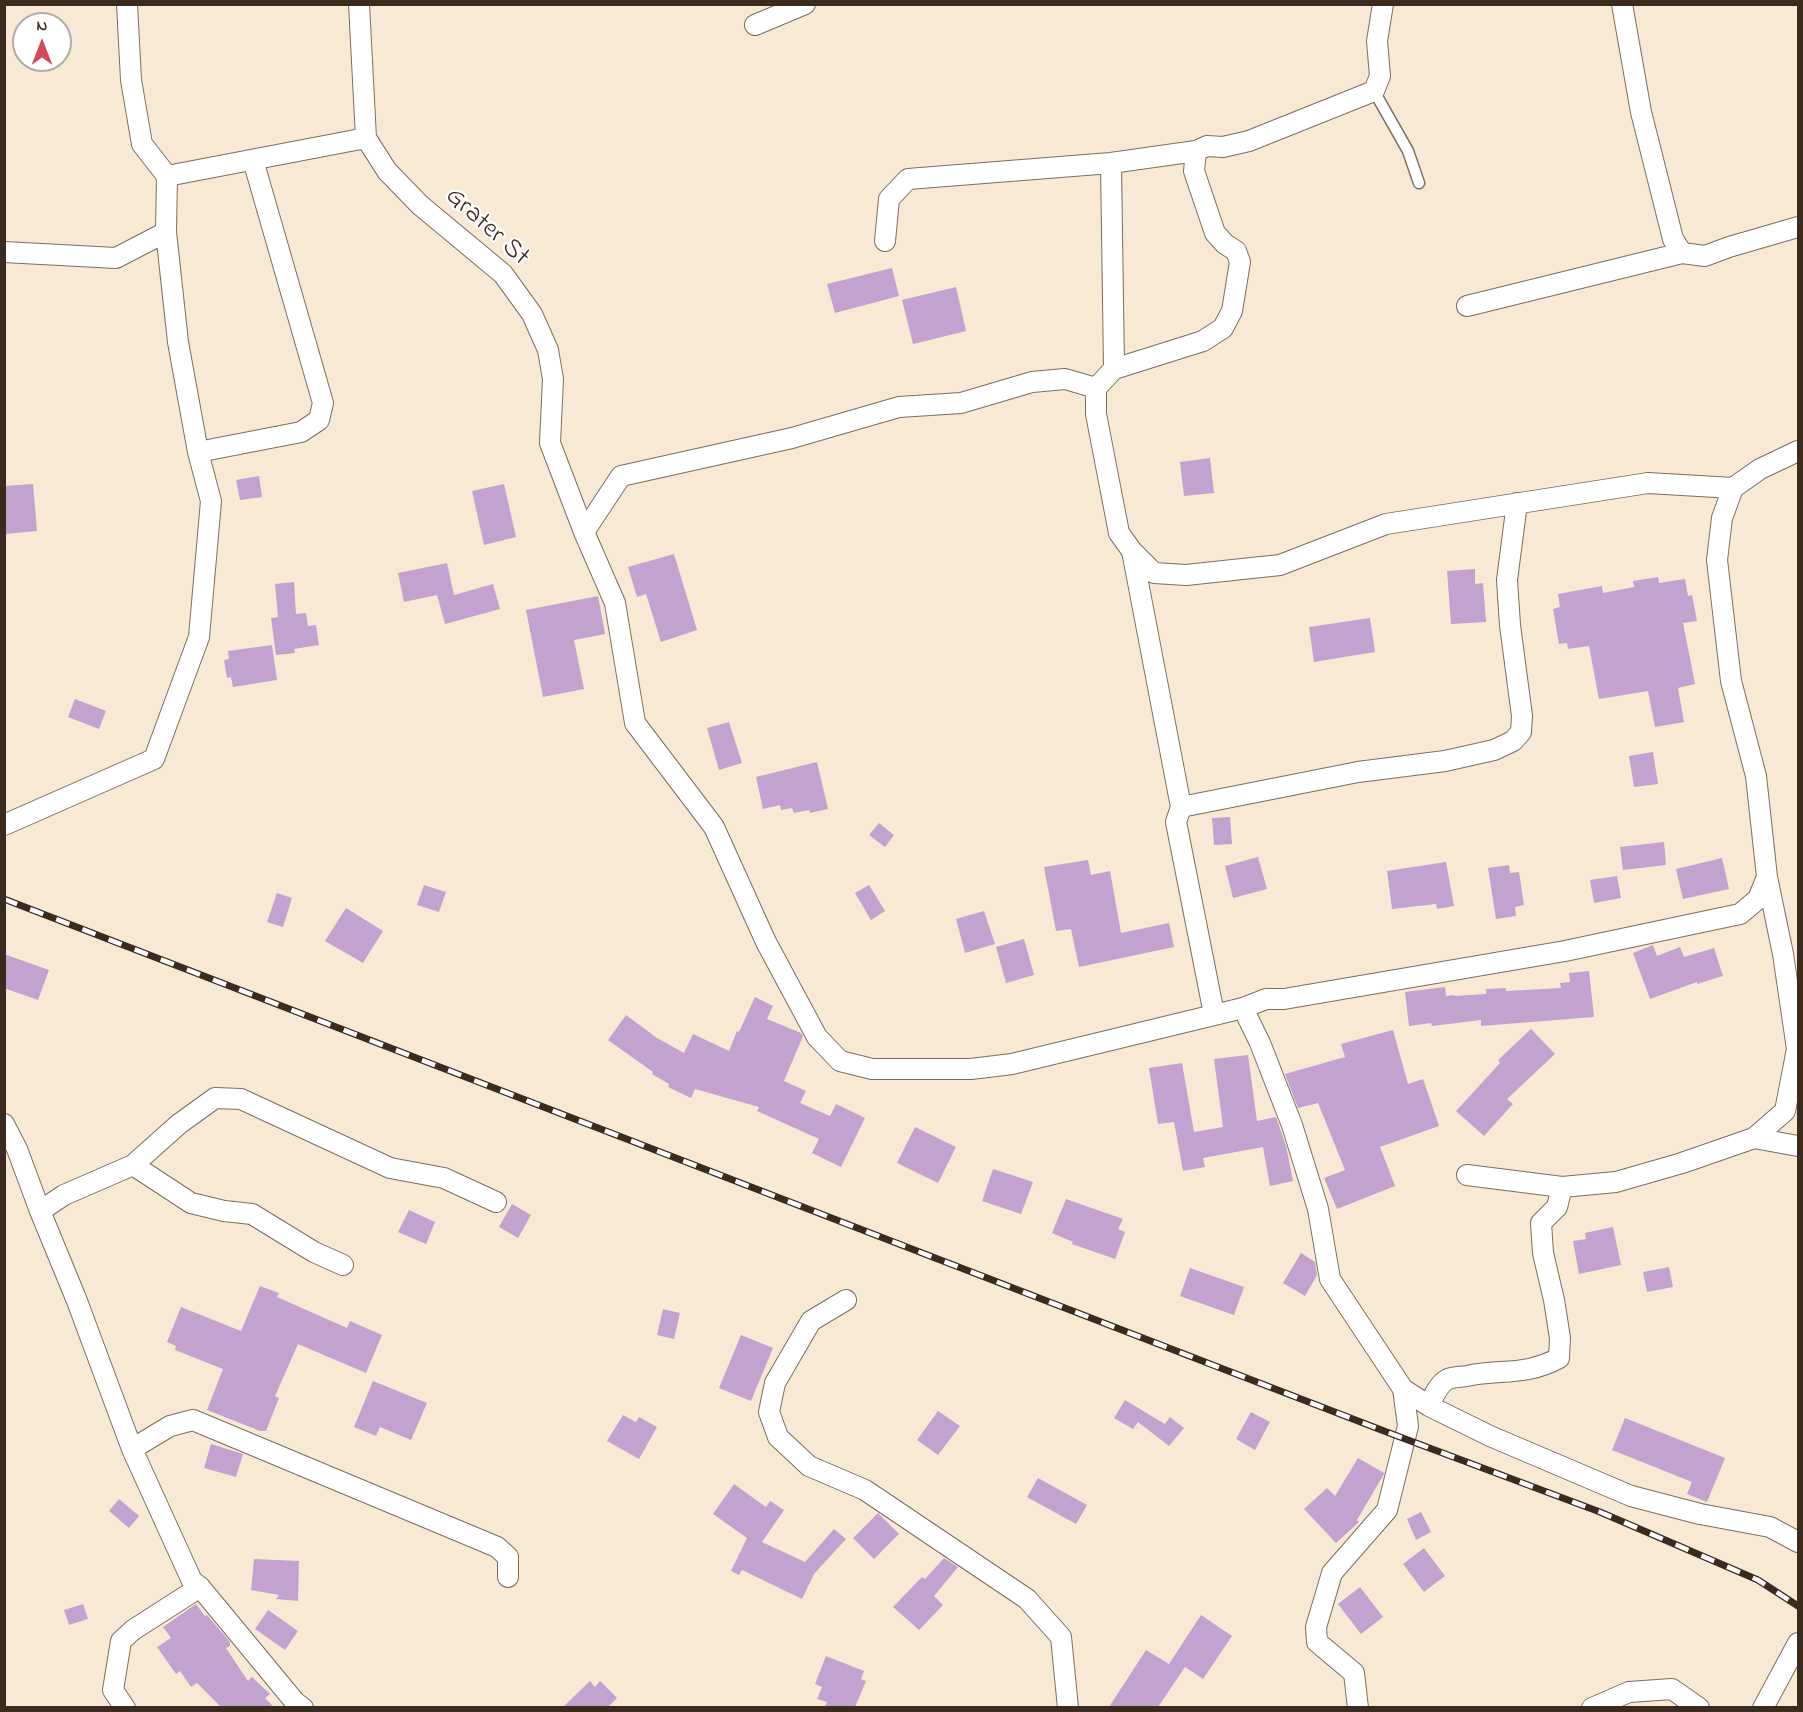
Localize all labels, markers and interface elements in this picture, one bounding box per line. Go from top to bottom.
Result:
north arrow [12,12,72,72]
text: N [37,14,47,38]
street label: Grater St [437,182,535,274]

